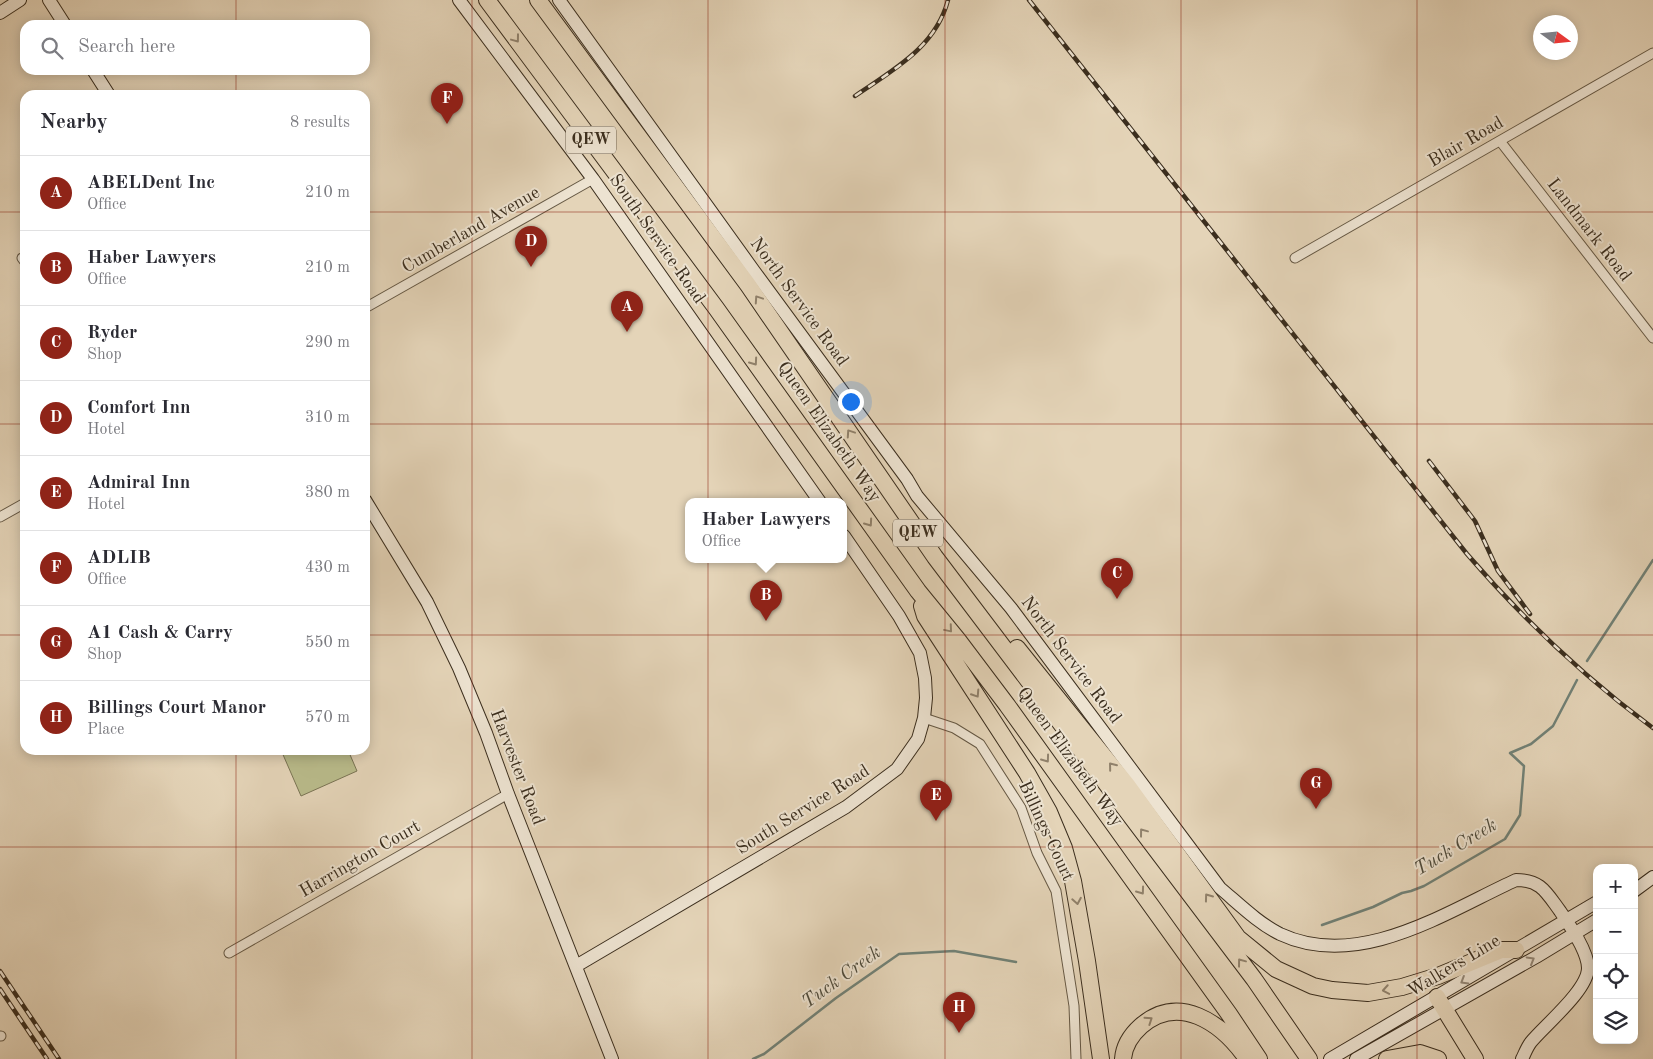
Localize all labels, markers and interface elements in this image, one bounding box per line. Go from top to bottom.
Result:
north arrow [1533,15,1578,60]
search box [20,20,370,75]
one-way arrow [510,33,519,43]
icon: search [38,34,66,62]
text: Search here [78,38,175,57]
pin: F [431,83,463,124]
text: Nearby [40,112,108,133]
street label: Blair Road [1425,113,1507,171]
text: 8 results [290,115,350,131]
road number: QEW [566,126,616,154]
street label: South Service Road [606,171,708,307]
text: ABELDent Inc [87,174,215,193]
street label: Landmark Road [1543,175,1635,285]
street label: Cumberland Avenue [399,183,543,277]
text: A [50,185,62,201]
text: 210 m [305,185,350,201]
text: Office [87,197,126,213]
pin: D [515,226,547,267]
street label: North Service Road [747,234,851,370]
text: Haber Lawyers [87,249,216,268]
text: B [50,260,62,276]
text: 210 m [305,260,350,276]
text: Office [87,272,126,288]
pin: A [611,291,643,332]
one-way arrow [755,296,764,305]
text: Ryder [87,324,137,343]
text: C [51,335,61,351]
text: 290 m [305,335,350,351]
text: Shop [87,347,122,363]
one-way arrow [748,356,757,366]
street label: Queen Elizabeth Way [774,358,885,506]
your location [838,389,864,415]
text: Comfort Inn [87,399,191,418]
text: D [50,410,62,426]
text: 310 m [305,410,350,426]
text: Hotel [87,422,125,438]
one-way arrow [847,430,856,439]
text: Admiral Inn [87,474,190,493]
text: E [50,485,62,501]
text: 380 m [305,485,350,501]
text: Hotel [87,497,125,513]
popup [685,498,847,563]
text: Haber Lawyers [702,511,830,530]
one-way arrow [863,517,872,527]
road number: QEW [893,520,943,546]
text: Office [702,534,741,550]
text: ADLIB [87,549,151,568]
pin: C [1101,558,1133,599]
text: F [51,560,61,576]
text: 430 m [305,560,350,576]
text: Office [87,572,126,588]
pin: B [750,580,782,621]
street label: North Service Road [1018,593,1124,727]
one-way arrow [943,623,951,632]
text: A1 Cash & Carry [87,624,233,643]
text: G [50,635,62,651]
text: 550 m [305,635,350,651]
text: Shop [87,647,122,663]
street label: Queen Elizabeth Way [1014,684,1127,830]
one-way arrow [969,689,979,698]
text: Billings Court Manor [87,699,266,718]
street label: Harvester Road [487,707,547,827]
text: H [49,710,63,726]
text: 570 m [305,710,350,726]
text: Place [87,722,124,738]
one-way arrow [1040,753,1049,763]
street label: South Service Road [733,762,873,858]
one-way arrow [1109,763,1117,772]
pin: G [1300,768,1332,809]
street label: Billings Court [1015,778,1077,884]
pin: E [920,780,952,821]
water label: Tuck Creek [1411,816,1501,880]
street label: Harrington Court [296,817,424,901]
one-way arrow [1140,828,1149,838]
map controls [1593,864,1638,1044]
button: + [1593,864,1638,909]
one-way arrow [1135,885,1144,895]
one-way arrow [1205,893,1214,903]
one-way arrow [1071,897,1081,905]
button: − [1593,909,1638,954]
street label: Walkers Line [1405,931,1503,1001]
water label: Tuck Creek [799,943,885,1013]
button: locate [1593,954,1638,999]
one-way arrow [1526,956,1535,966]
one-way arrow [1238,958,1247,968]
one-way arrow [1461,974,1470,984]
one-way arrow [1382,985,1391,995]
pin: H [943,992,975,1033]
button: layers [1593,999,1638,1044]
one-way arrow [1144,1017,1153,1026]

